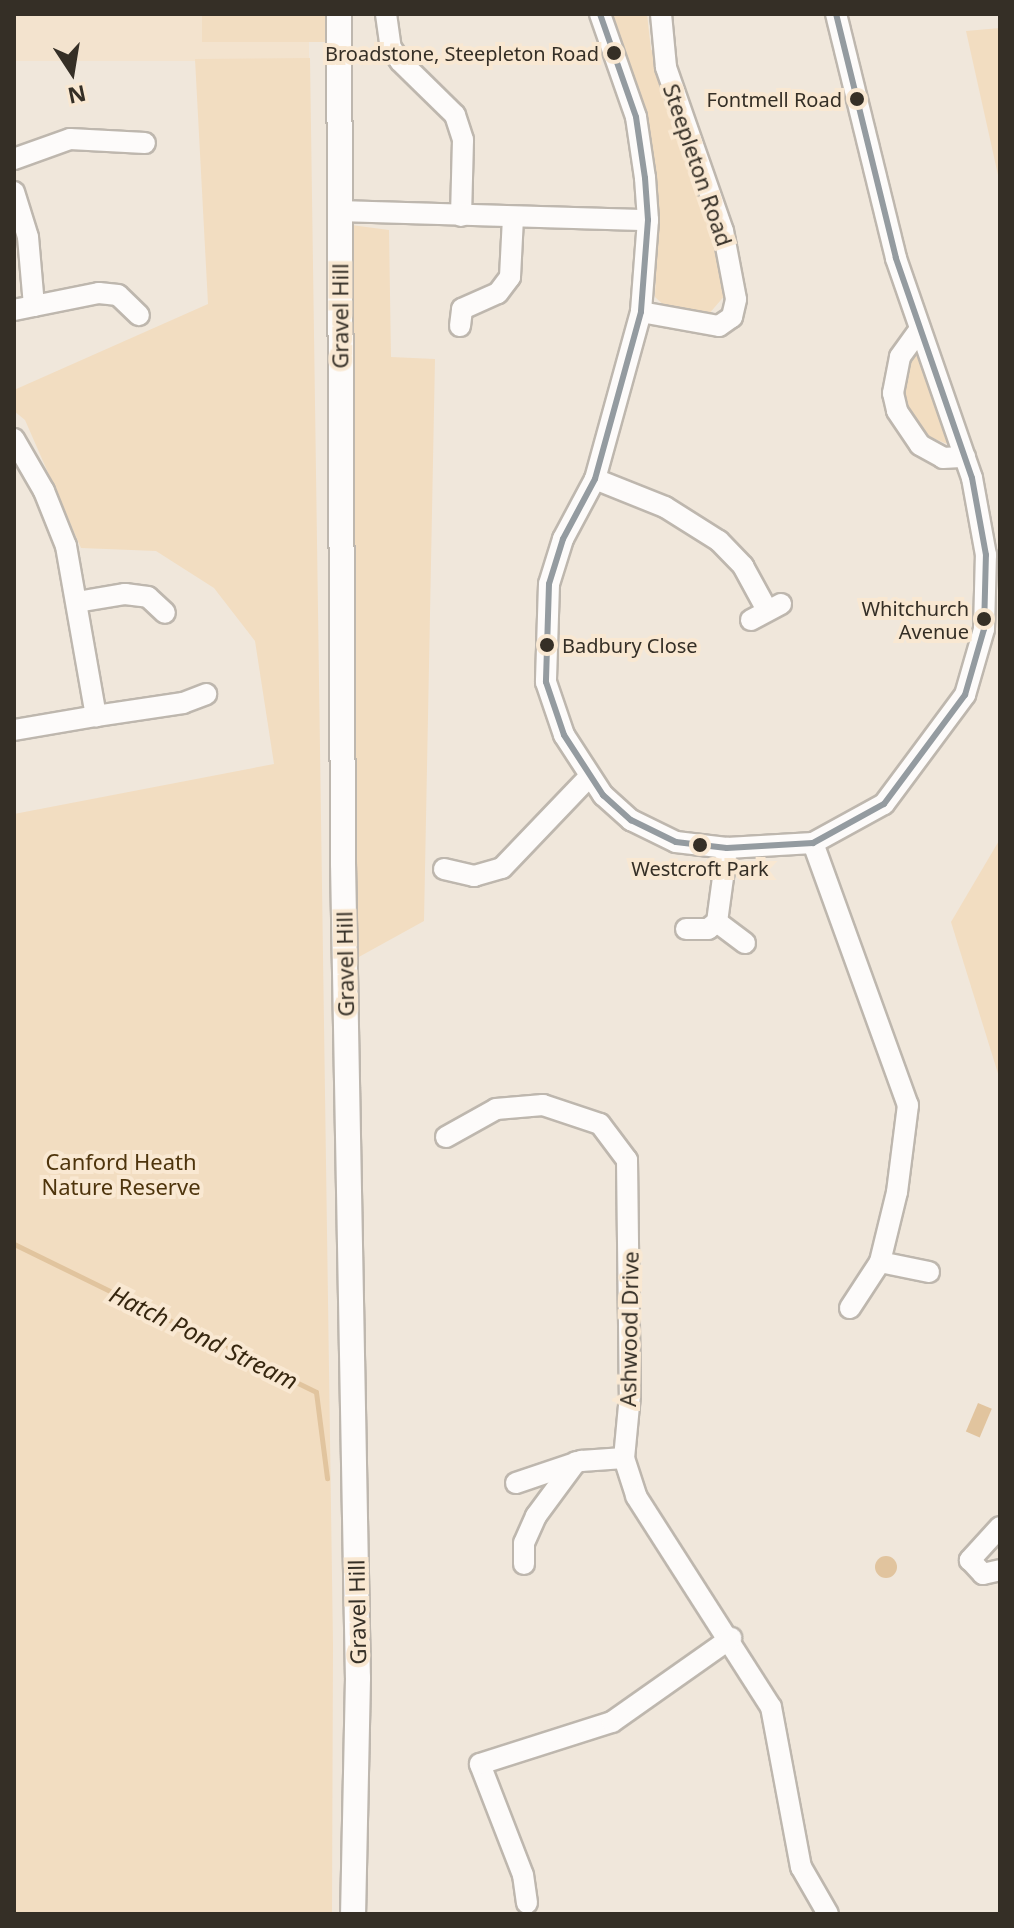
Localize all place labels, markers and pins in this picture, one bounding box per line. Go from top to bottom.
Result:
place label: Broadstone, Steepleton Road [325,41,599,65]
marker: Broadstone, Steepleton Road [606,45,622,61]
place label: Fontmell Road [706,87,842,111]
marker: Fontmell Road [849,91,865,107]
place label: Whitchurch Avenue [862,596,969,643]
marker: Whitchurch Avenue [976,611,992,627]
place label: Badbury Close [562,633,698,657]
marker: Badbury Close [539,637,555,653]
marker: Westcroft Park [692,837,708,853]
place label: Westcroft Park [631,856,769,880]

